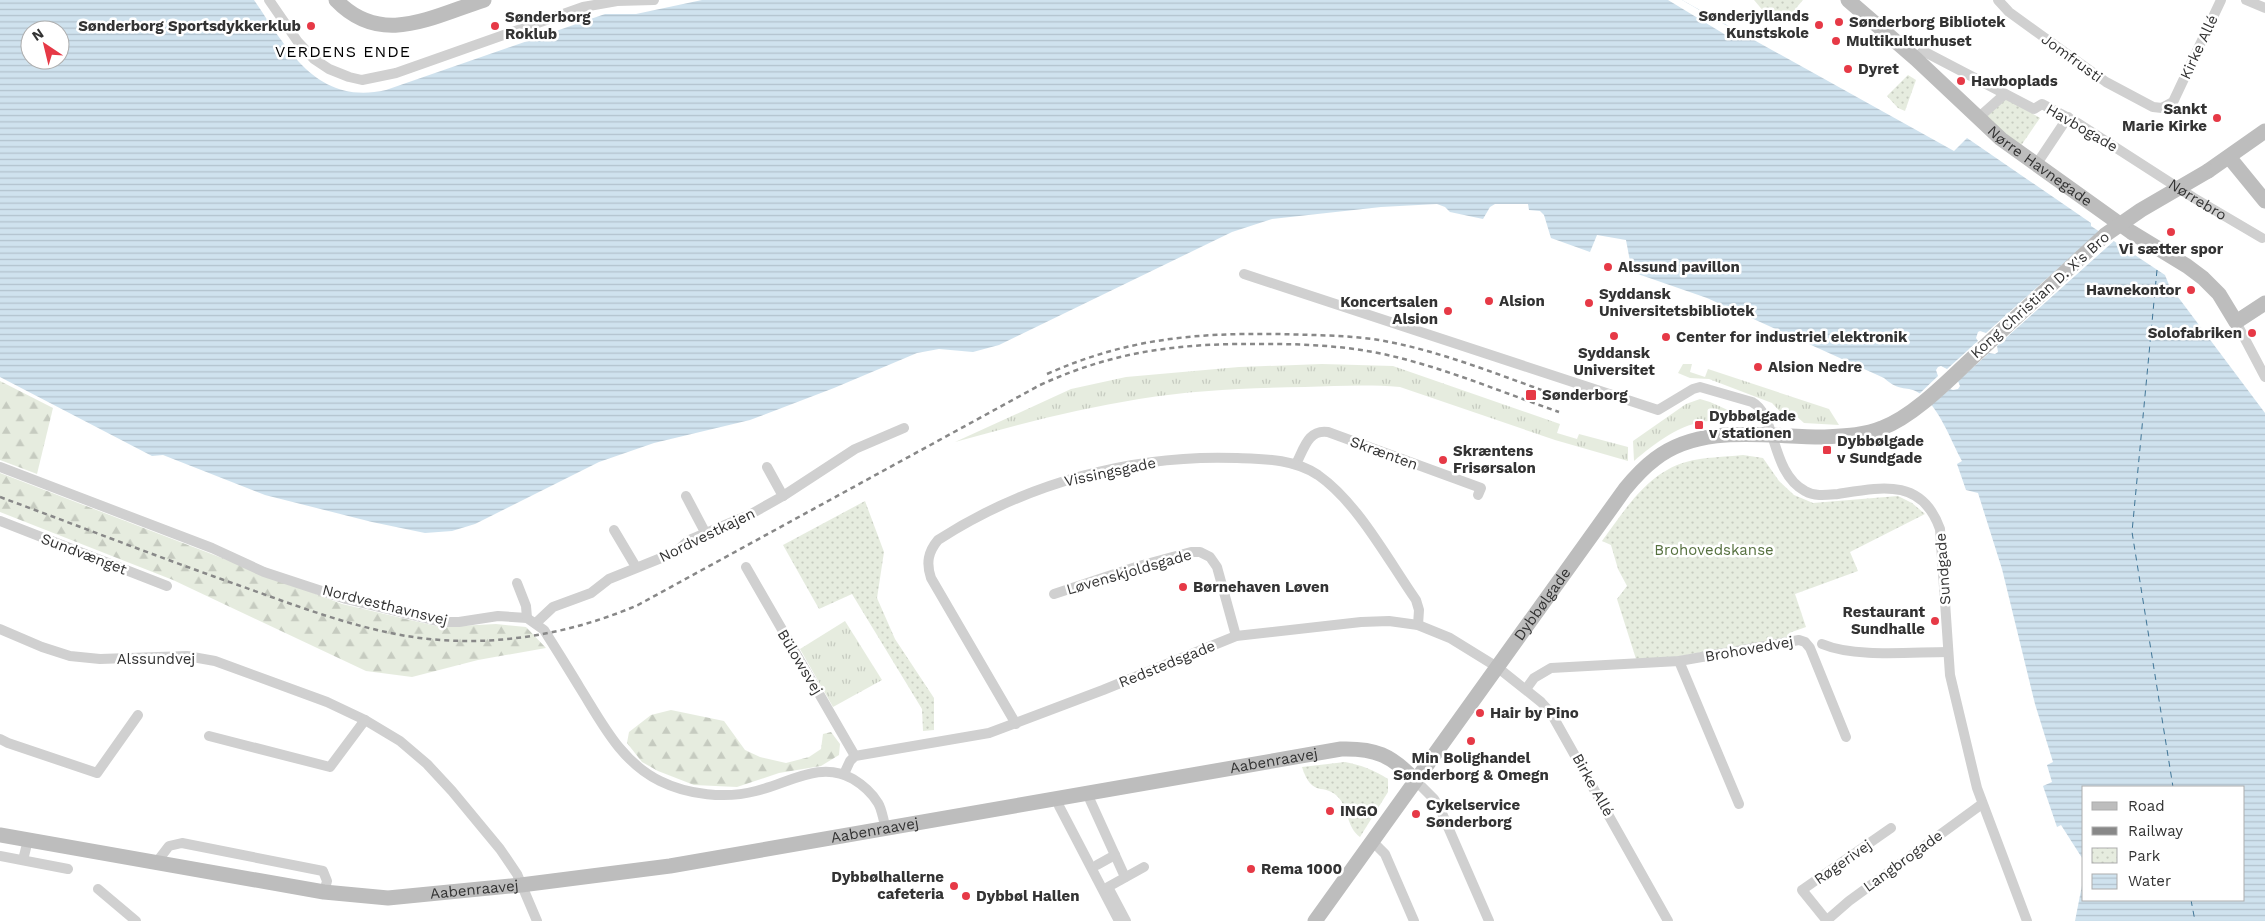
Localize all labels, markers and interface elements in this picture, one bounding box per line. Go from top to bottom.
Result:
place label: Sønderjyllands Kunstskole [1698,7,1809,42]
place label: Sønderborg Roklub [505,8,591,43]
street label: Kirke Allé [2176,12,2222,82]
place label: Sønderborg Bibliotek [1849,13,2006,31]
marker: Sønderborg Bibliotek [1833,16,1845,28]
place label: Sønderborg Sportsdykkerklub [78,17,301,35]
marker: Sønderjyllands Kunstskole [1813,19,1825,31]
north arrow [20,20,70,70]
marker: Sønderborg Sportsdykkerklub [305,20,317,32]
marker: Sønderborg Roklub [489,20,501,32]
text: N [29,25,46,44]
street label: Jomfrusti [2038,30,2106,86]
place label: Multikulturhuset [1846,32,1972,50]
marker: Multikulturhuset [1830,35,1842,47]
district label: VERDENS ENDE [275,42,411,61]
place label: Dyret [1858,60,1899,78]
marker: Dyret [1842,63,1854,75]
place label: Havboplads [1971,72,2058,90]
marker: Havboplads [1955,75,1967,87]
street label: Havbogade [2043,100,2121,156]
place label: Sankt Marie Kirke [2122,100,2207,135]
marker: Sankt Marie Kirke [2211,112,2223,124]
street label: Nørre Havnegade [1984,122,2096,210]
street label: Nørrebro [2165,175,2230,224]
marker: Vi sætter spor [2165,226,2177,238]
street label: Kong Christian D. X's Bro [1967,228,2113,362]
place label: Vi sætter spor [2119,240,2224,258]
place label: Alssund pavillon [1618,258,1740,276]
marker: Alssund pavillon [1602,261,1614,273]
place label: Havnekontor [2086,281,2182,299]
marker: Havnekontor [2185,284,2197,296]
place label: Syddansk Universitetsbibliotek [1599,285,1755,320]
place label: Alsion [1499,292,1545,310]
place label: Koncertsalen Alsion [1340,293,1438,328]
marker: Alsion [1483,295,1495,307]
marker: Syddansk Universitetsbibliotek [1583,297,1595,309]
marker: Koncertsalen Alsion [1442,305,1454,317]
place label: Solofabriken [2148,324,2242,342]
marker: Solofabriken [2246,327,2258,339]
place label: Center for industriel elektronik [1676,328,1908,346]
marker: Syddansk Universitet [1608,330,1620,342]
marker: Center for industriel elektronik [1660,331,1672,343]
place label: Syddansk Universitet [1573,344,1655,379]
place label: Alsion Nedre [1768,358,1863,376]
marker: Alsion Nedre [1752,361,1764,373]
place label: Sønderborg [1542,386,1628,404]
marker: Sønderborg [1524,388,1538,402]
place label: Dybbølgade v stationen [1708,407,1796,442]
marker: Dybbølgade v stationen [1693,419,1705,431]
street label: Skrænten [1348,432,1420,474]
place label: Dybbølgade v Sundgade [1836,432,1924,467]
place label: Skræntens Frisørsalon [1453,442,1536,477]
marker: Dybbølgade v Sundgade [1821,444,1833,456]
street label: Vissingsgade [1063,454,1157,490]
marker: Skræntens Frisørsalon [1437,454,1449,466]
street label: Nordvestkajen [656,504,758,566]
street label: Sundvænget [39,529,130,579]
street label: Sundgade [1932,532,1954,606]
park label: Brohovedskanse [1654,541,1774,559]
street label: Løvenskjoldsgade [1064,546,1194,598]
street label: Dybbølgade [1510,564,1575,644]
place label: Børnehaven Løven [1193,578,1329,596]
street label: Nordvesthavnsvej [320,581,450,629]
marker: Børnehaven Løven [1177,581,1189,593]
place label: Restaurant Sundhalle [1843,603,1925,638]
marker: Restaurant Sundhalle [1929,615,1941,627]
street label: Bülowsvej [774,626,826,698]
street label: Brohovedvej [1703,632,1795,666]
street label: Redstedsgade [1116,636,1218,692]
street label: Alssundvej [117,650,195,668]
place label: Hair by Pino [1490,704,1579,722]
marker: Hair by Pino [1474,707,1486,719]
marker: Min Bolighandel Sønderborg & Omegn [1465,735,1477,747]
street label: Aabenraavej [1228,744,1319,777]
place label: Min Bolighandel Sønderborg & Omegn [1393,749,1549,784]
street label: Birke Allé [1568,750,1618,820]
legend [2082,786,2245,901]
place label: Cykelservice Sønderborg [1426,796,1521,831]
text: Road [2128,797,2165,815]
place label: INGO [1340,802,1378,820]
marker: INGO [1324,805,1336,817]
marker: Cykelservice Sønderborg [1410,808,1422,820]
street label: Aabenraavej [829,814,920,847]
text: Railway [2128,822,2183,840]
street label: Langbrogade [1860,826,1946,896]
street label: Røgerivej [1811,836,1875,888]
text: Park [2128,847,2161,865]
place label: Rema 1000 [1261,860,1342,878]
marker: Rema 1000 [1245,863,1257,875]
place label: Dybbølhallerne cafeteria [831,868,944,903]
text: Water [2128,872,2171,890]
street label: Aabenraavej [429,876,519,903]
marker: Dybbølhallerne cafeteria [948,880,960,892]
place label: Dybbøl Hallen [976,887,1080,905]
marker: Dybbøl Hallen [960,890,972,902]

